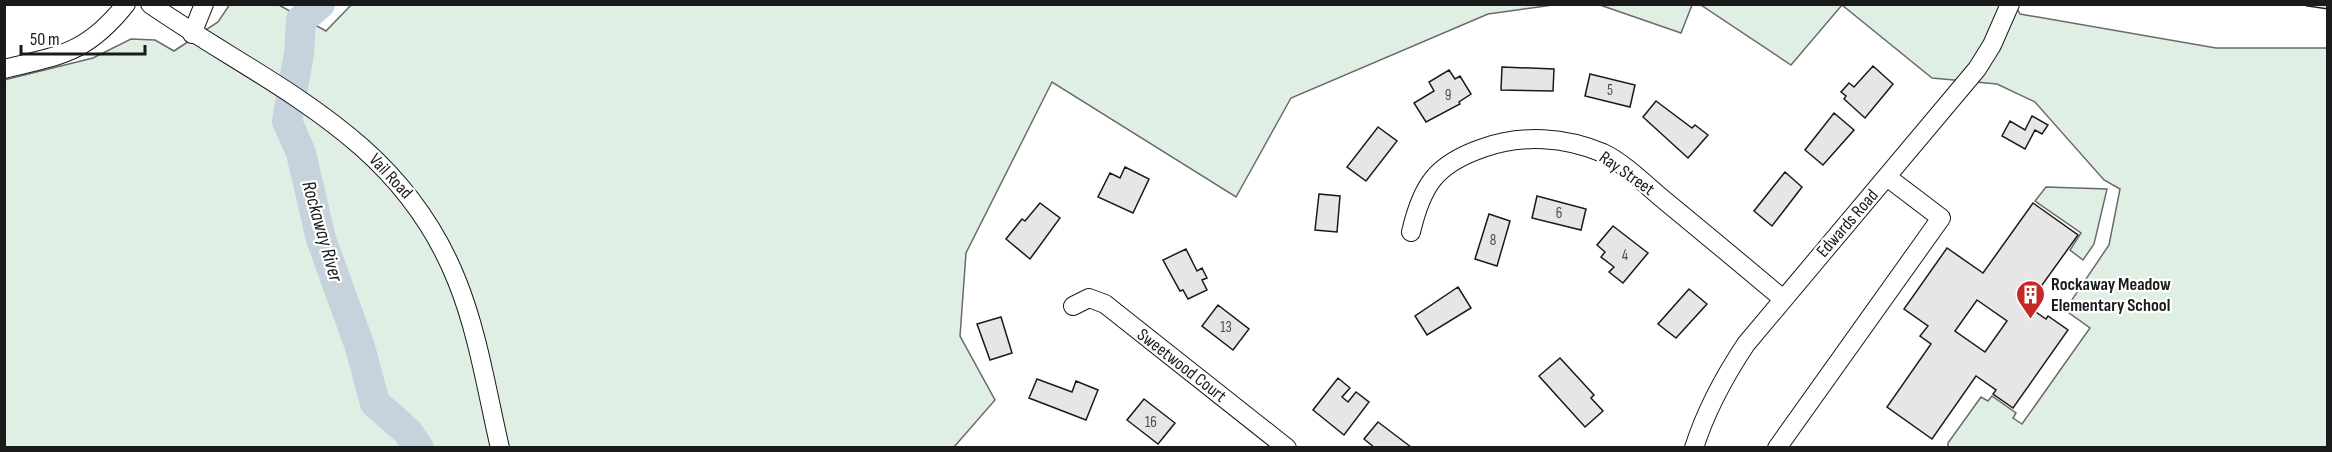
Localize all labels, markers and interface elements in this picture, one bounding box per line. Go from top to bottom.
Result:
scale bar [21,18,146,56]
text: 50 m [30,29,60,50]
house number: 5 [1607,81,1613,100]
house number: 9 [1445,86,1451,105]
street label: Ray Street [1595,147,1659,200]
street label: Vail Road [365,149,417,203]
water label: Rockaway River [296,178,348,286]
street label: Edwards Road [1812,185,1883,262]
house number: 6 [1556,204,1562,223]
house number: 8 [1490,231,1496,250]
house number: 4 [1622,246,1628,265]
place label: Rockaway Meadow Elementary School [2051,274,2171,316]
building icon: Rockaway Meadow Elementary School [2014,278,2046,320]
house number: 13 [1220,318,1232,337]
street label: Sweetwood Court [1133,324,1231,407]
house number: 16 [1145,413,1157,432]

